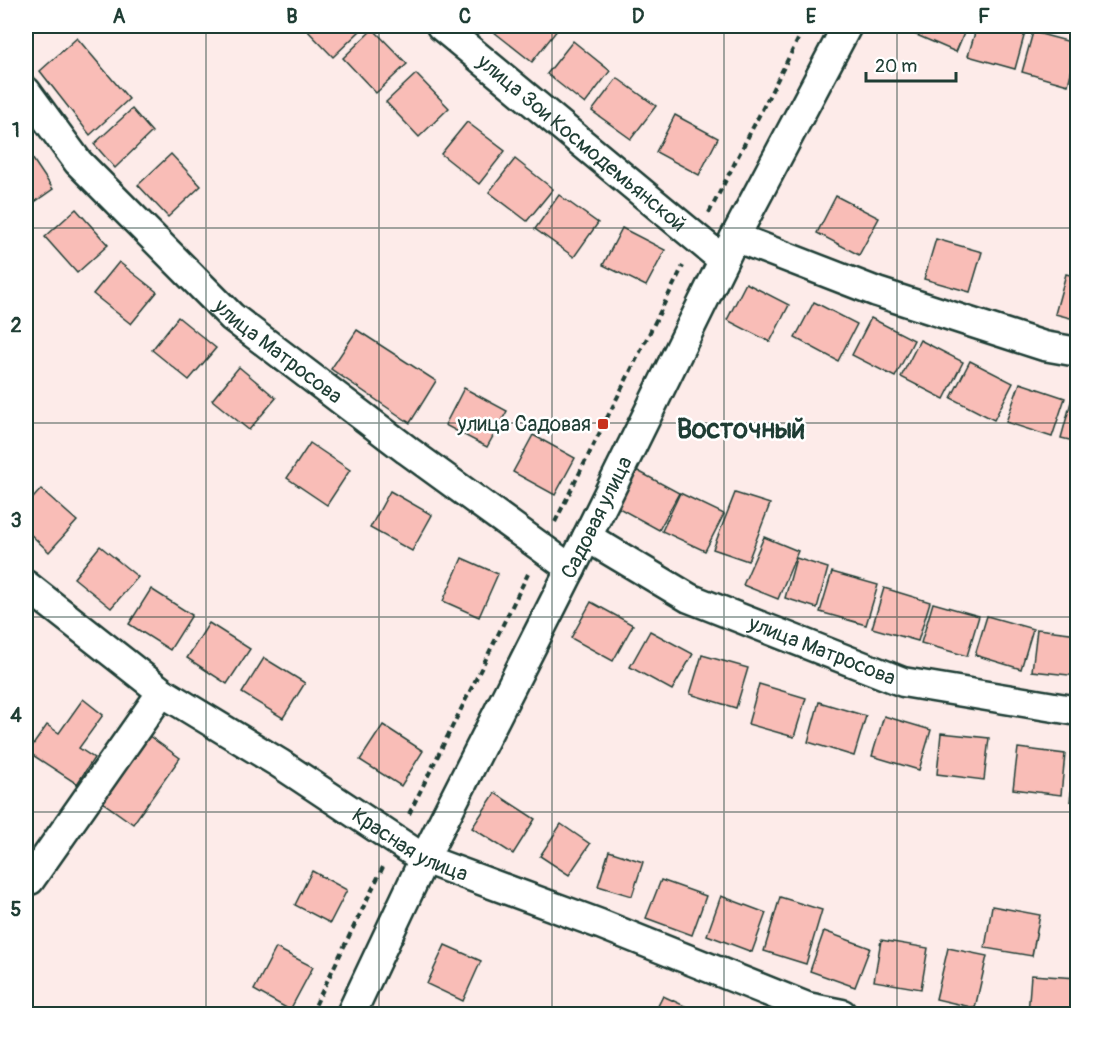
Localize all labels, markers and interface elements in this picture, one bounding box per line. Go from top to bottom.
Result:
text: A [113,4,126,29]
text: B [286,4,298,29]
text: C [459,4,471,29]
text: D [632,4,645,29]
text: E [806,4,817,29]
text: F [978,4,990,29]
scale bar [866,45,956,83]
street label: улица Зои Космодемьянской [471,48,692,237]
text: 20 m [875,55,917,78]
text: 1 [12,118,20,143]
street label: улица Матросова [207,292,348,410]
text: 2 [10,313,22,338]
place label: улица Садовая [457,411,591,438]
district label: Восточный [677,413,805,446]
marker: улица Садовая [596,417,610,431]
street label: Садовая улица [555,452,638,583]
text: 3 [10,508,22,533]
street label: улица Матросова [744,609,900,691]
text: 4 [10,703,22,728]
street label: Красная улица [347,802,472,888]
text: 5 [11,897,22,922]

